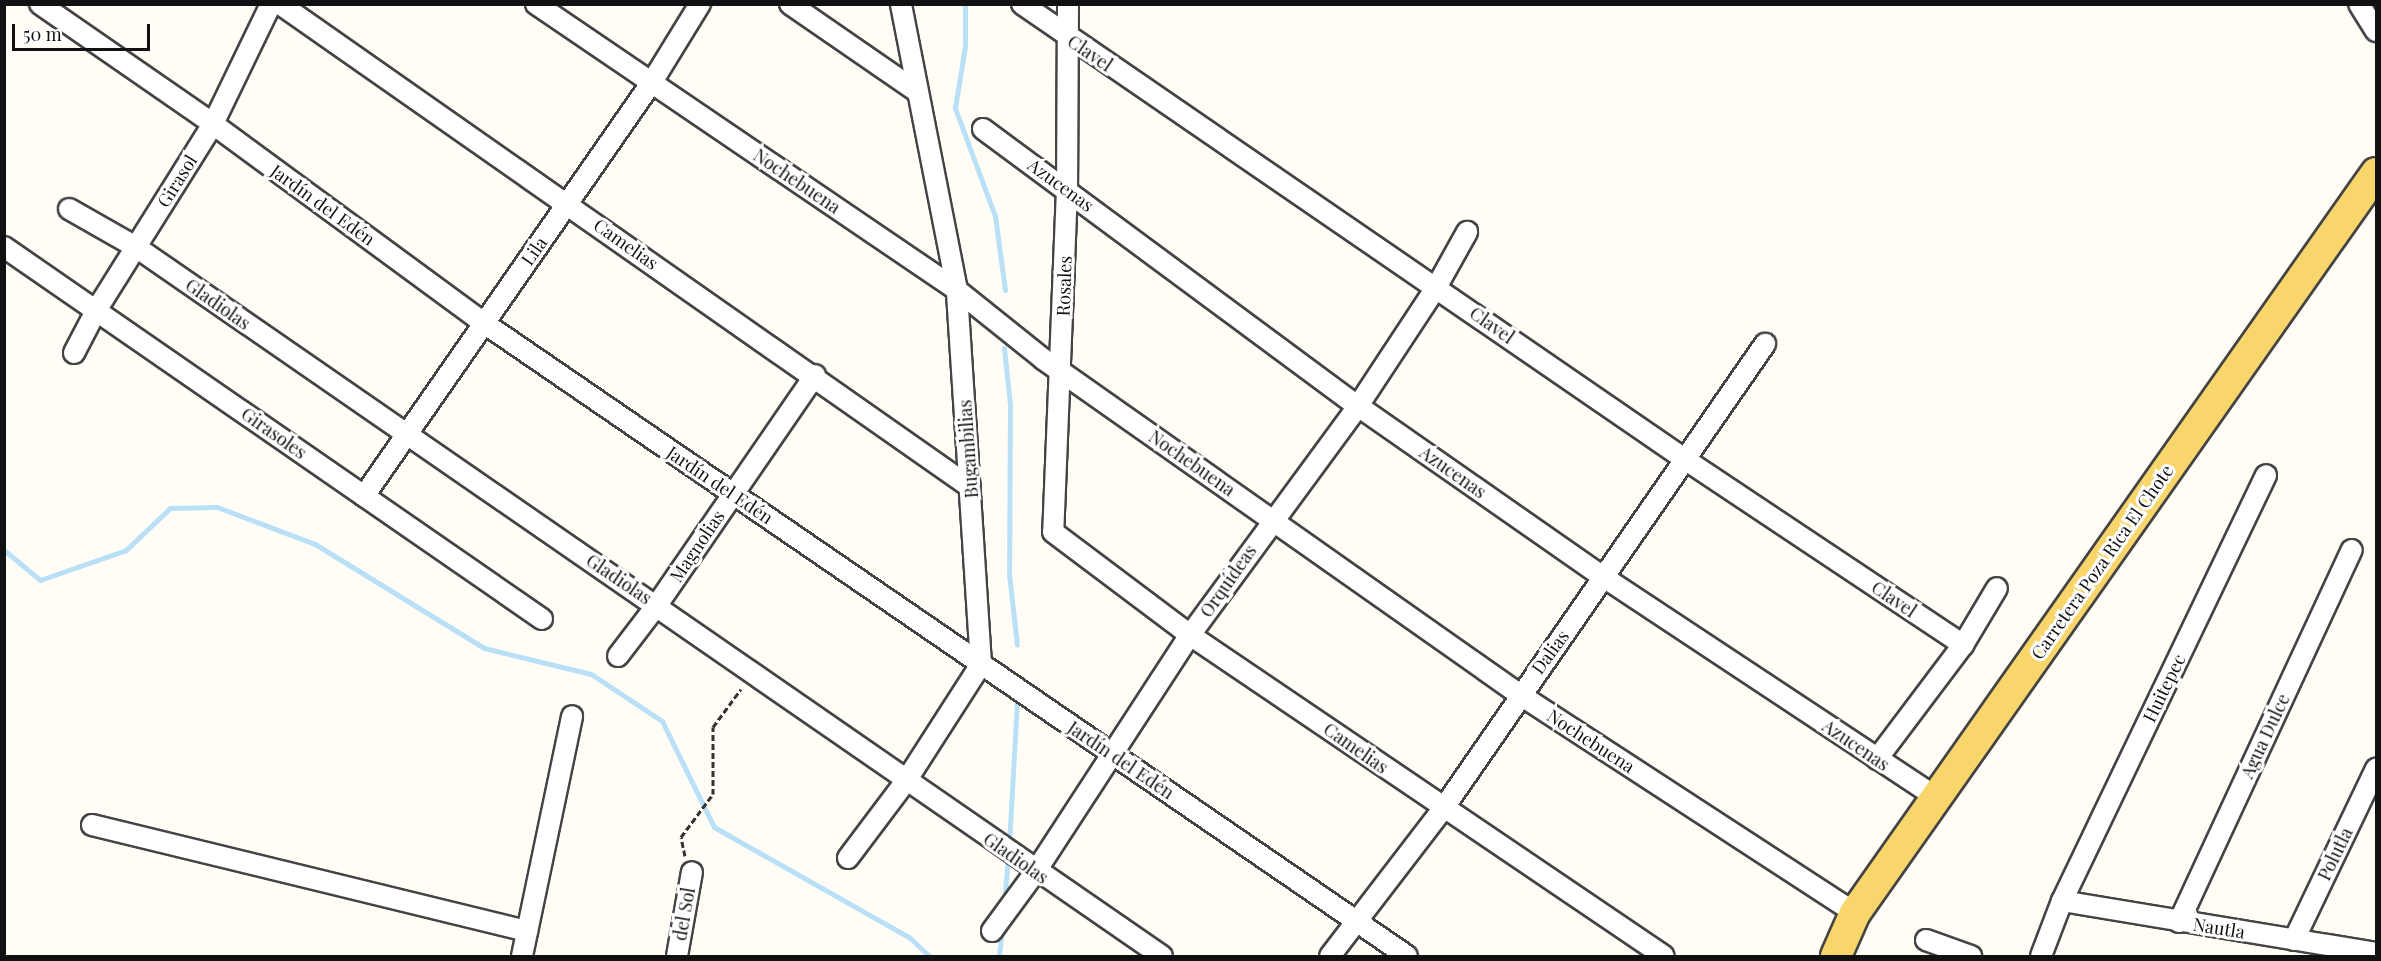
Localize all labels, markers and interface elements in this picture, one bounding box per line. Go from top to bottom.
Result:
scale bar [15,12,153,50]
text: 50 m [23,22,62,46]
street label: Clavel [1064,30,1116,76]
street label: Nochebuena [749,144,845,218]
street label: Girasol [153,151,201,211]
street label: Azucenas [1024,154,1098,216]
street label: Jardín del Edén [267,160,379,250]
street label: Camelias [590,214,662,274]
street label: Lila [517,233,551,269]
street label: Rosales [1052,255,1076,317]
street label: Gladiolas [181,274,255,334]
street label: Clavel [1466,302,1518,348]
street label: Bugambilias [954,399,982,499]
street label: Girasoles [237,403,311,463]
street label: Nochebuena [1145,425,1239,501]
street label: Azucenas [1416,441,1490,503]
street label: Jardín del Edén [663,442,777,528]
street label: Carretera Poza Rica El Chote [2026,460,2178,664]
street label: Magnolias [665,506,729,586]
street label: Orquídeas [1195,541,1261,621]
street label: Gladiolas [582,549,656,609]
street label: Clavel [1868,576,1920,622]
street label: Dalias [1527,626,1573,678]
street label: Huitepec [2138,650,2190,726]
street label: Agua Dulce [2236,690,2294,782]
street label: Nochebuena [1543,705,1639,777]
street label: Azucenas [1818,715,1894,775]
street label: Jardín del Edén [1064,717,1178,803]
street label: Camelias [1320,718,1392,778]
street label: Polutla [2313,824,2357,884]
street label: Gladiolas [979,828,1053,888]
street label: del Sol [669,886,699,942]
street label: Nautla [2192,913,2246,943]

